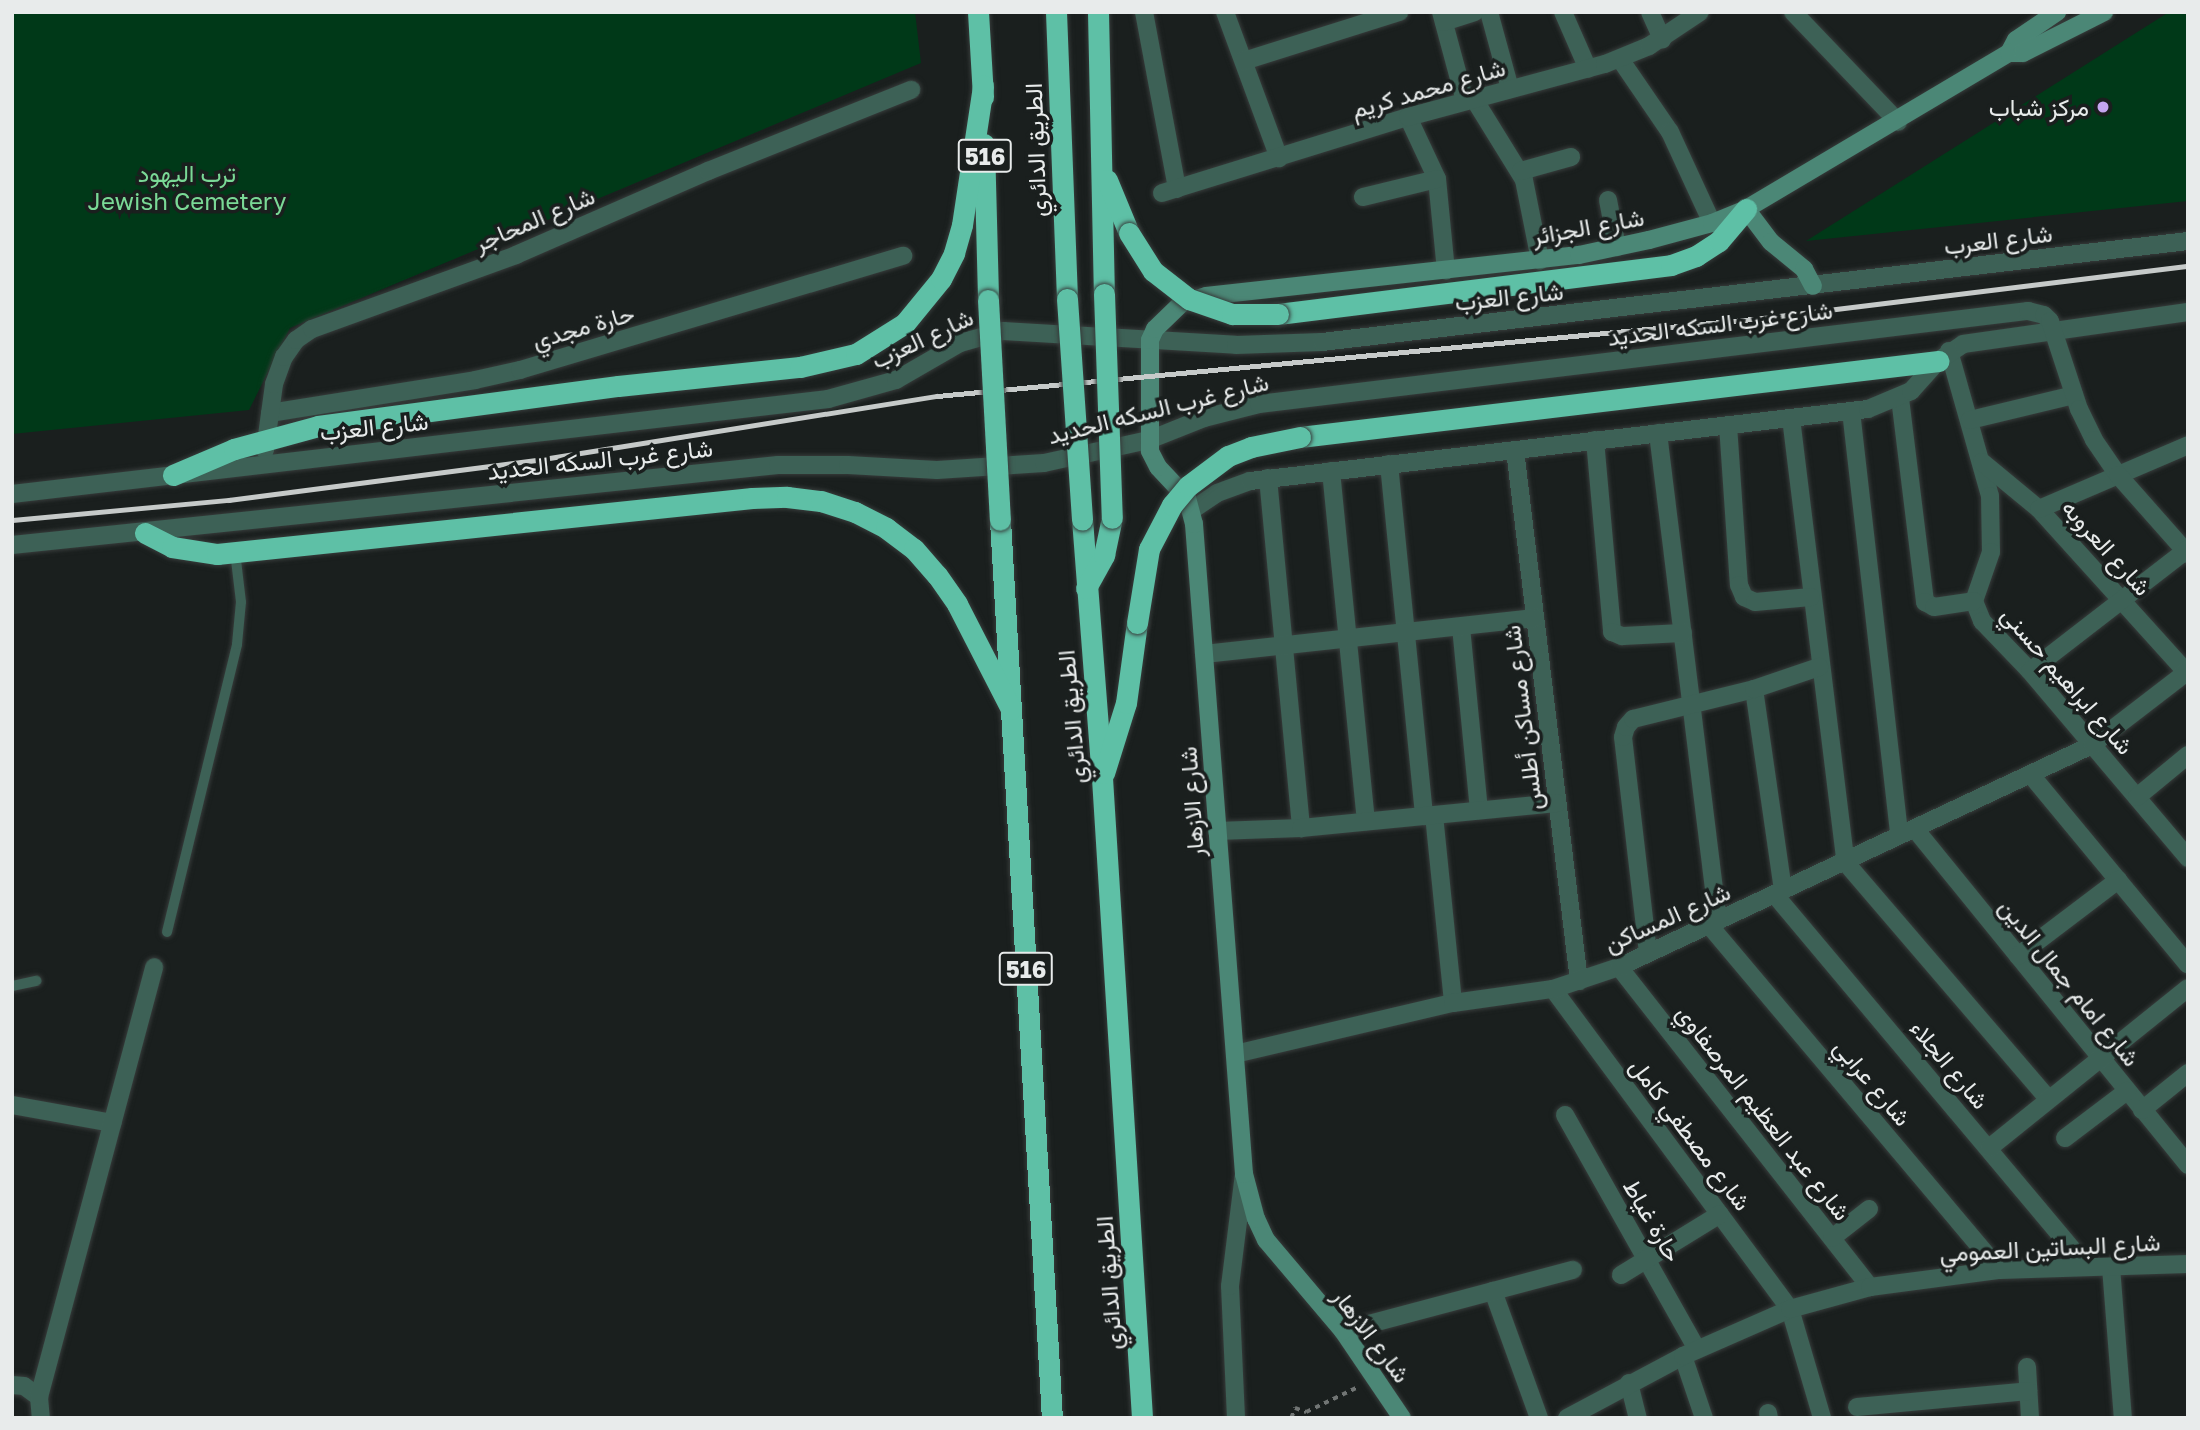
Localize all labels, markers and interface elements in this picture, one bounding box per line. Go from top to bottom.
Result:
street label: شارع محمد كريم [1348,52,1508,124]
street label: الطريق الدائري [1018,82,1052,218]
place label: مركز شباب [1989,93,2089,121]
marker: مركز شباب [2095,99,2111,115]
road number: 516 [957,136,1013,176]
park label: ترب اليهود Jewish Cemetery [88,159,286,215]
street label: شارع المحاجر [469,181,599,257]
street label: شارع الجزائر [1530,202,1646,250]
street label: شارع العرب [1942,218,2054,260]
street label: شارع العزب [1453,276,1565,316]
street label: شارع غرب السكه الحديد [1606,295,1834,351]
street label: حارة مجدي [529,298,637,354]
street label: شارع العزب [867,302,977,374]
street label: شارع غرب السكه الحديد [1045,367,1271,449]
street label: شارع العزب [318,406,430,446]
street label: شارع غرب السكه الحديد [486,433,714,485]
street label: شارع العروبه [2056,493,2158,601]
street label: شارع ابراهيم حسني [1996,600,2140,760]
street label: شارع مساكن أطلس [1496,624,1548,812]
street label: الطريق الدائري [1051,649,1091,785]
street label: شارع الازهار [1173,746,1209,858]
street label: شارع المساكن [1599,876,1735,958]
street label: شارع امام جمال الدين [1994,892,2146,1072]
road number: 516 [998,950,1054,988]
street label: شارع عبد العظيم المرصفاوي [1671,998,1857,1226]
street label: شارع الجلاء [1904,1014,1996,1114]
street label: شارع عرابي [1828,1033,1918,1131]
street label: شارع مصطفي كامل [1624,1052,1758,1216]
street label: حارة غياط [1618,1173,1688,1267]
street label: الطريق الدائري [1089,1215,1127,1351]
street label: شارع البساتين العمومي [1939,1227,2161,1267]
street label: شارع الازهار [1327,1282,1417,1388]

